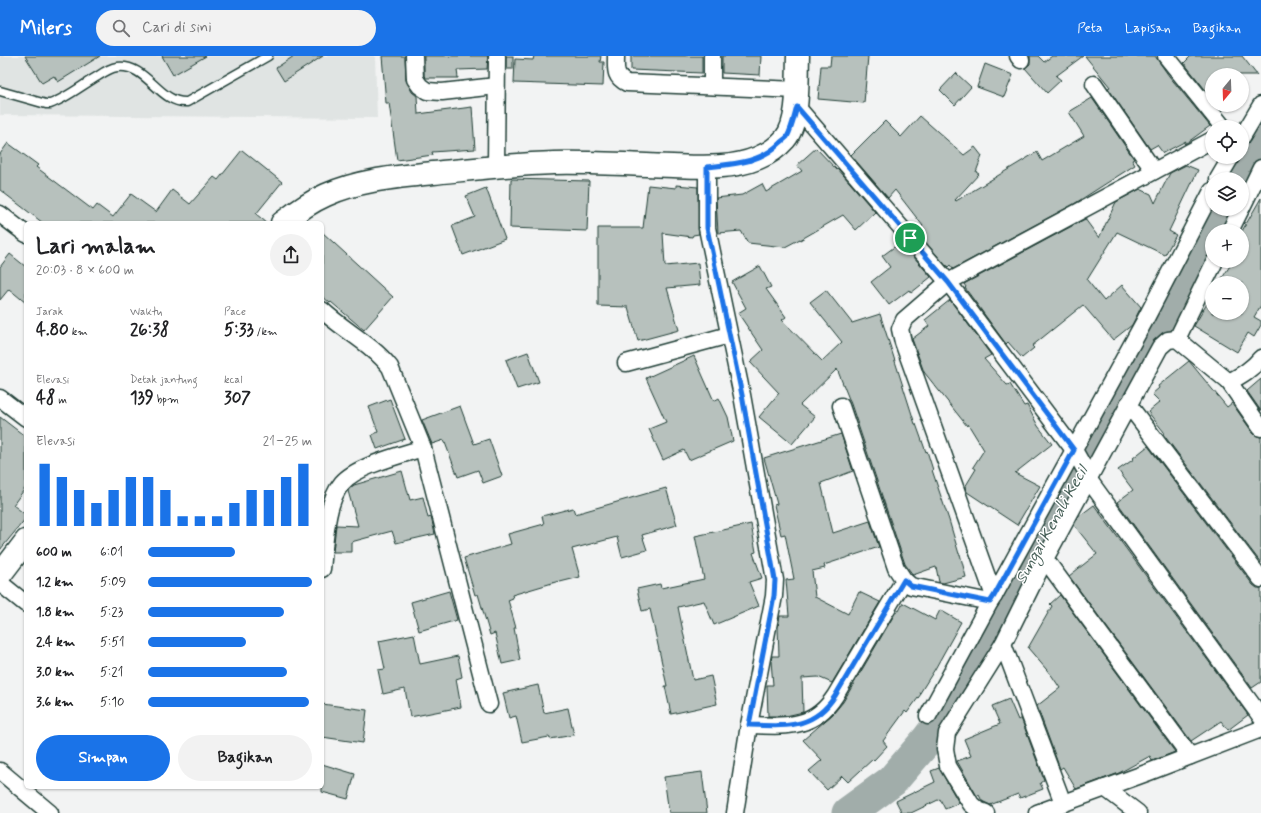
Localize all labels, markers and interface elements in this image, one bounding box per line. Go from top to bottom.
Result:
search box [96,10,376,46]
text: Milers [20,16,72,41]
icon: search [110,17,132,39]
text: Cari di sini [142,18,212,38]
text: Peta [1077,19,1103,37]
text: Lapisan [1125,19,1171,37]
text: Bagikan [1193,19,1241,37]
north arrow [1205,68,1249,112]
map controls [1205,68,1249,320]
button: locate [1205,120,1249,164]
button: layers [1205,172,1249,216]
pin [893,221,927,255]
button: + [1205,224,1249,268]
icon: arrive [899,227,921,249]
text: Lari malam [36,233,156,261]
button: share [270,234,312,276]
text: 20:03 · 8 × 600 m [36,262,134,279]
button: − [1205,276,1249,320]
text: Jarak [36,305,63,319]
text: Waktu [130,305,162,319]
text: Pace [224,305,246,319]
text: 4.80 [36,319,69,341]
text: 26:38 [130,319,169,341]
text: 5:33 [224,319,254,341]
text: km [69,325,88,339]
text: /km [254,325,277,339]
text: Elevasi [36,373,69,387]
text: Detak jantung [130,373,198,387]
text: kcal [224,373,242,387]
text: 48 [36,387,55,409]
text: 139 [130,387,154,409]
text: 307 [224,387,251,409]
text: m [55,393,67,407]
text: bpm [154,393,179,407]
text: Elevasi [36,433,75,450]
text: 21–25 m [263,433,312,450]
water label: Sungai Kenali Kecil [1011,460,1096,589]
text: 600 m [36,544,72,561]
text: 6:01 [100,544,123,561]
text: 1.2 km [36,574,73,591]
text: 5:09 [100,574,126,591]
text: 1.8 km [36,604,74,621]
text: 5:23 [100,604,123,621]
text: 2.4 km [36,634,75,651]
text: 5:51 [100,634,125,651]
text: 3.0 km [36,664,74,681]
text: 5:21 [100,664,123,681]
text: 3.6 km [36,694,74,711]
text: 5:10 [100,694,125,711]
button: Simpan [36,735,170,781]
button: Bagikan [178,735,312,781]

